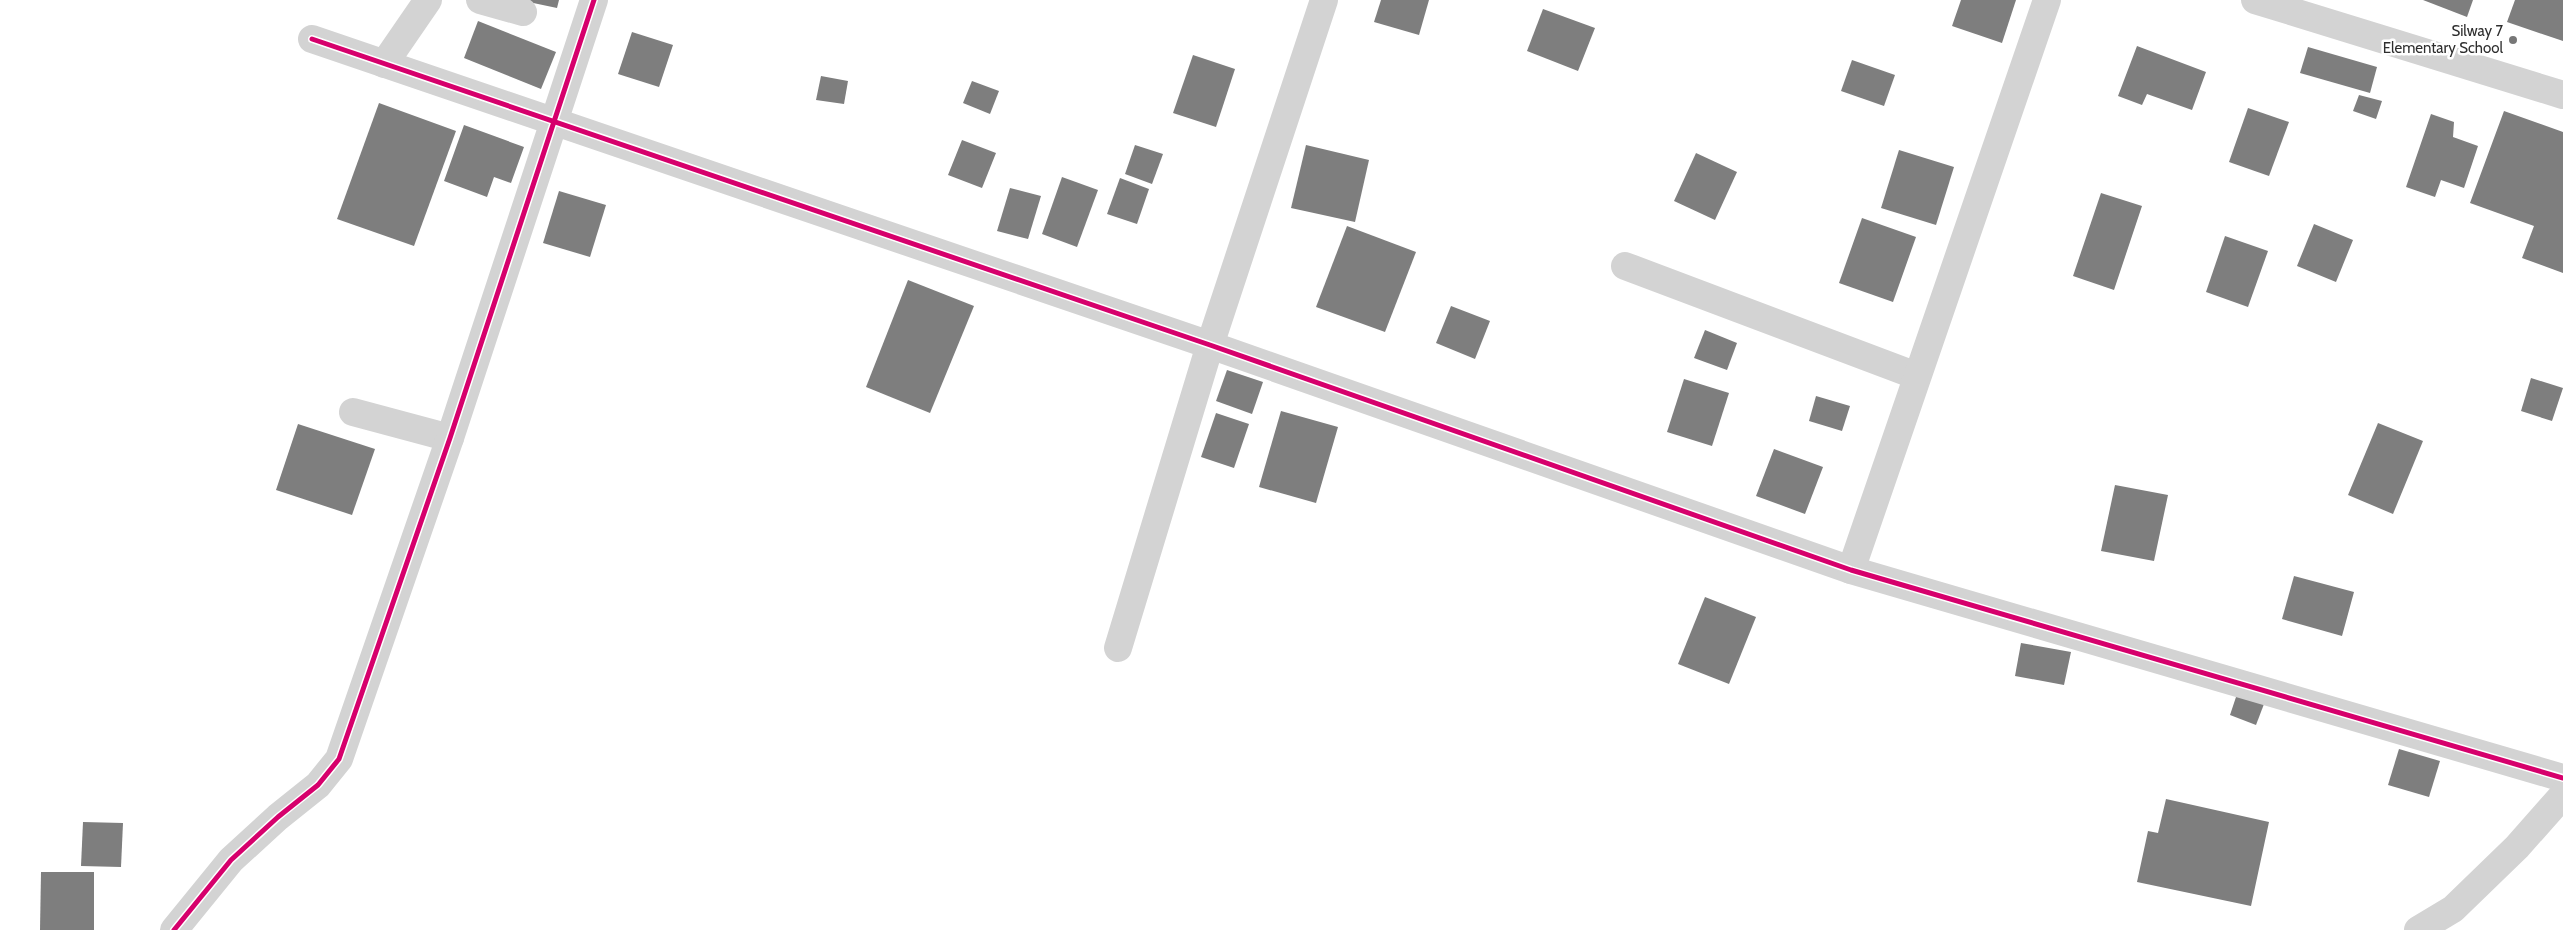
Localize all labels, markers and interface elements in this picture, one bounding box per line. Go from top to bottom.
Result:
place label: Silway 7 Elementary School [2383,22,2503,57]
marker: Silway 7 Elementary School [2507,34,2519,46]

